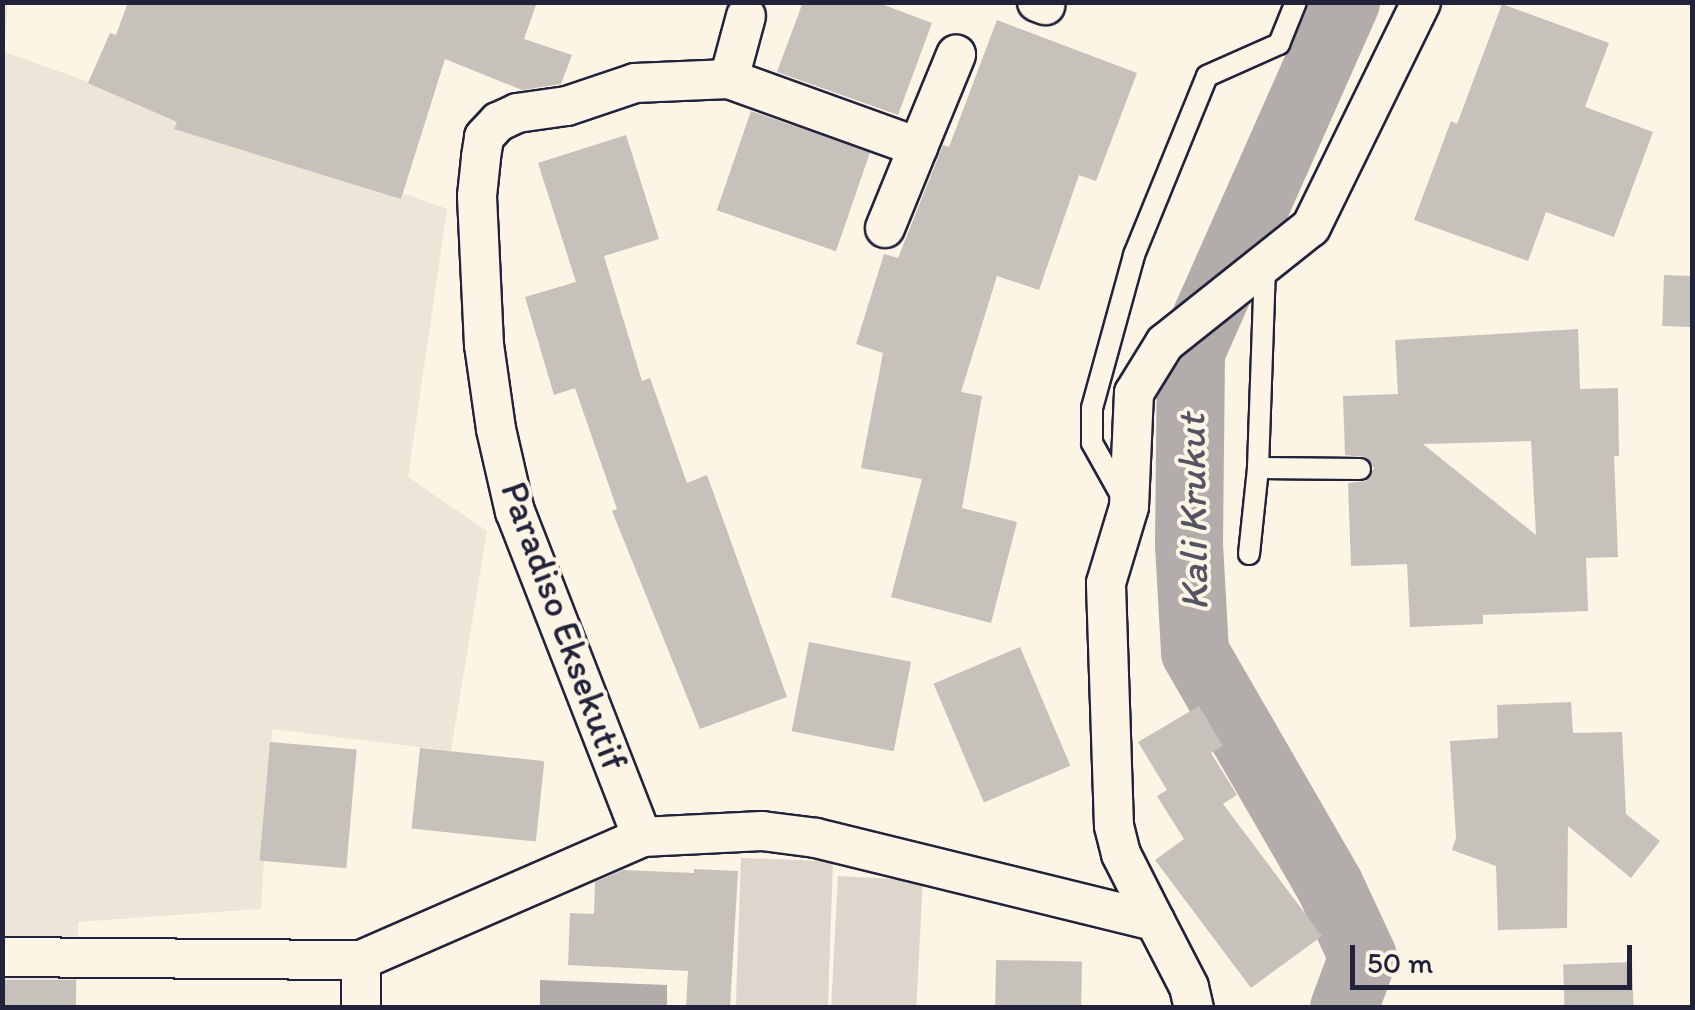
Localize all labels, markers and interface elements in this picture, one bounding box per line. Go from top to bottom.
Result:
water label: Kali Krukut [1166,413,1218,611]
street label: Paradiso Eksekutif [491,476,637,776]
scale bar [1355,925,1638,987]
text: 50 m [1367,944,1433,981]

